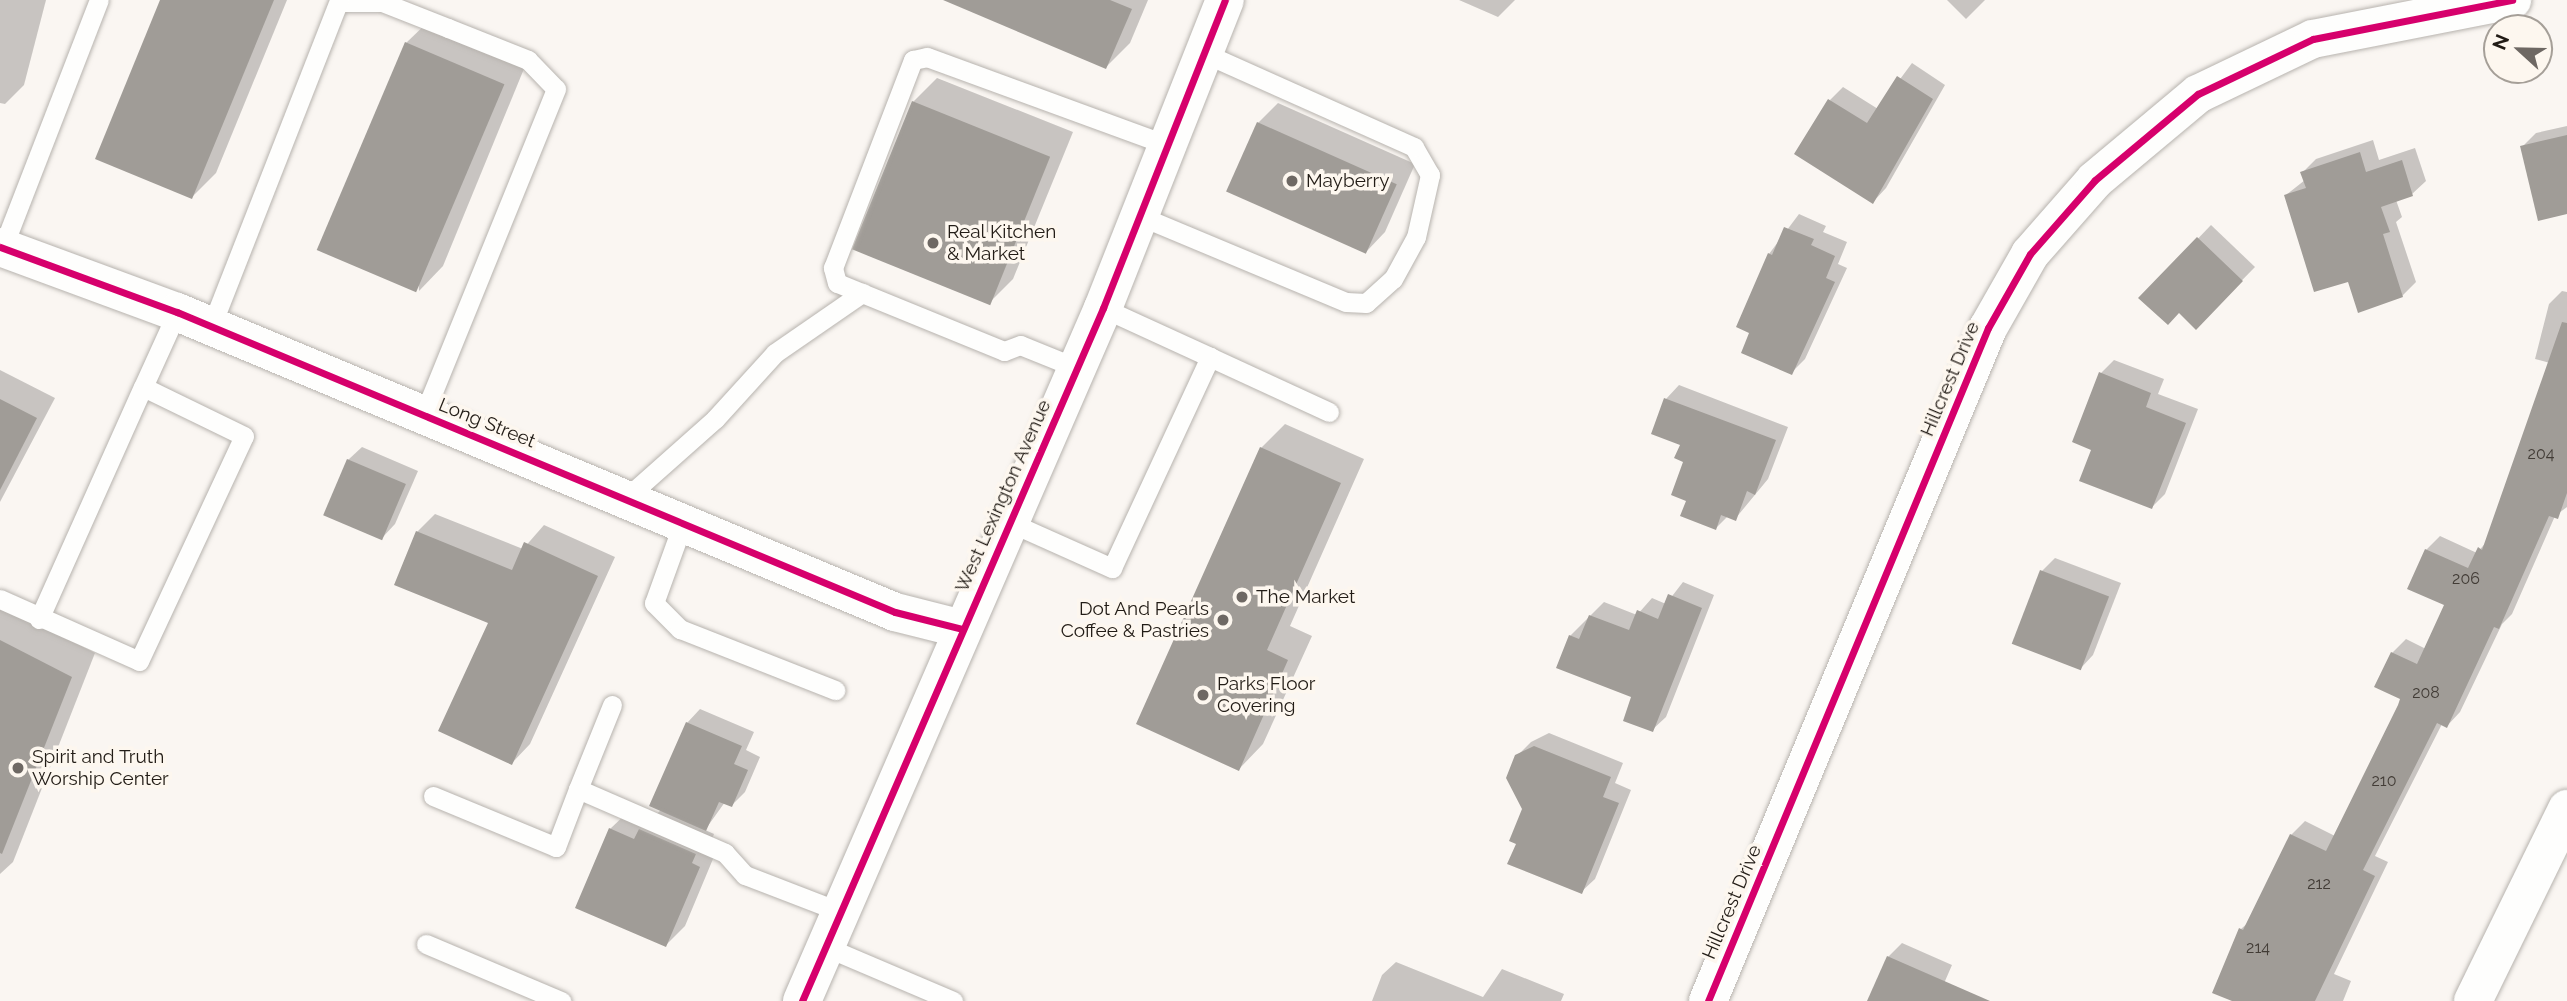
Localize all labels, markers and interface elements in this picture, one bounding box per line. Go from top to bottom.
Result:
north arrow [2483,14,2553,84]
text: N [2487,31,2513,53]
place label: Mayberry [1306,170,1389,192]
marker: Mayberry [1284,173,1300,189]
place label: Real Kitchen & Market [947,221,1057,265]
marker: Real Kitchen & Market [925,235,941,251]
street label: Hillcrest Drive [1916,318,1984,440]
street label: Long Street [435,393,539,453]
street label: West Lexington Avenue [950,396,1056,596]
house number: 204 [2528,444,2554,464]
house number: 206 [2452,569,2480,589]
place label: The Market [1256,586,1355,608]
marker: The Market [1234,589,1250,605]
place label: Dot And Pearls Coffee & Pastries [1061,598,1209,642]
marker: Dot And Pearls Coffee & Pastries [1215,612,1231,628]
place label: Parks Floor Covering [1217,673,1315,717]
house number: 208 [2412,683,2440,703]
marker: Parks Floor Covering [1195,687,1211,703]
place label: Spirit and Truth Worship Center [32,746,169,790]
marker: Spirit and Truth Worship Center [10,760,26,776]
house number: 210 [2372,771,2396,791]
street label: Hillcrest Drive [1698,841,1766,963]
house number: 212 [2307,874,2331,894]
house number: 214 [2246,938,2270,958]

